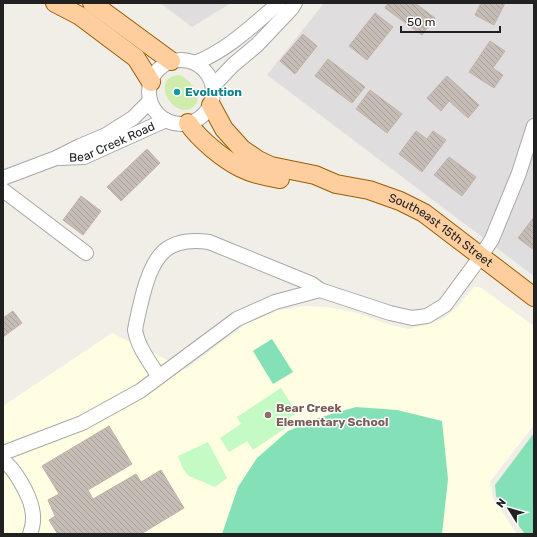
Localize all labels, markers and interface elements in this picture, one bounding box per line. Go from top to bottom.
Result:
scale bar [401,8,500,34]
text: 50 m [407,15,435,29]
place label: Evolution [185,85,242,99]
marker: Evolution [172,87,182,97]
street label: Bear Creek Road [69,119,157,165]
street label: Southeast 15th Street [387,191,496,270]
place label: Bear Creek Elementary School [276,401,388,429]
marker: Bear Creek Elementary School [263,410,273,420]
north arrow [489,489,529,529]
text: N [494,496,509,510]

